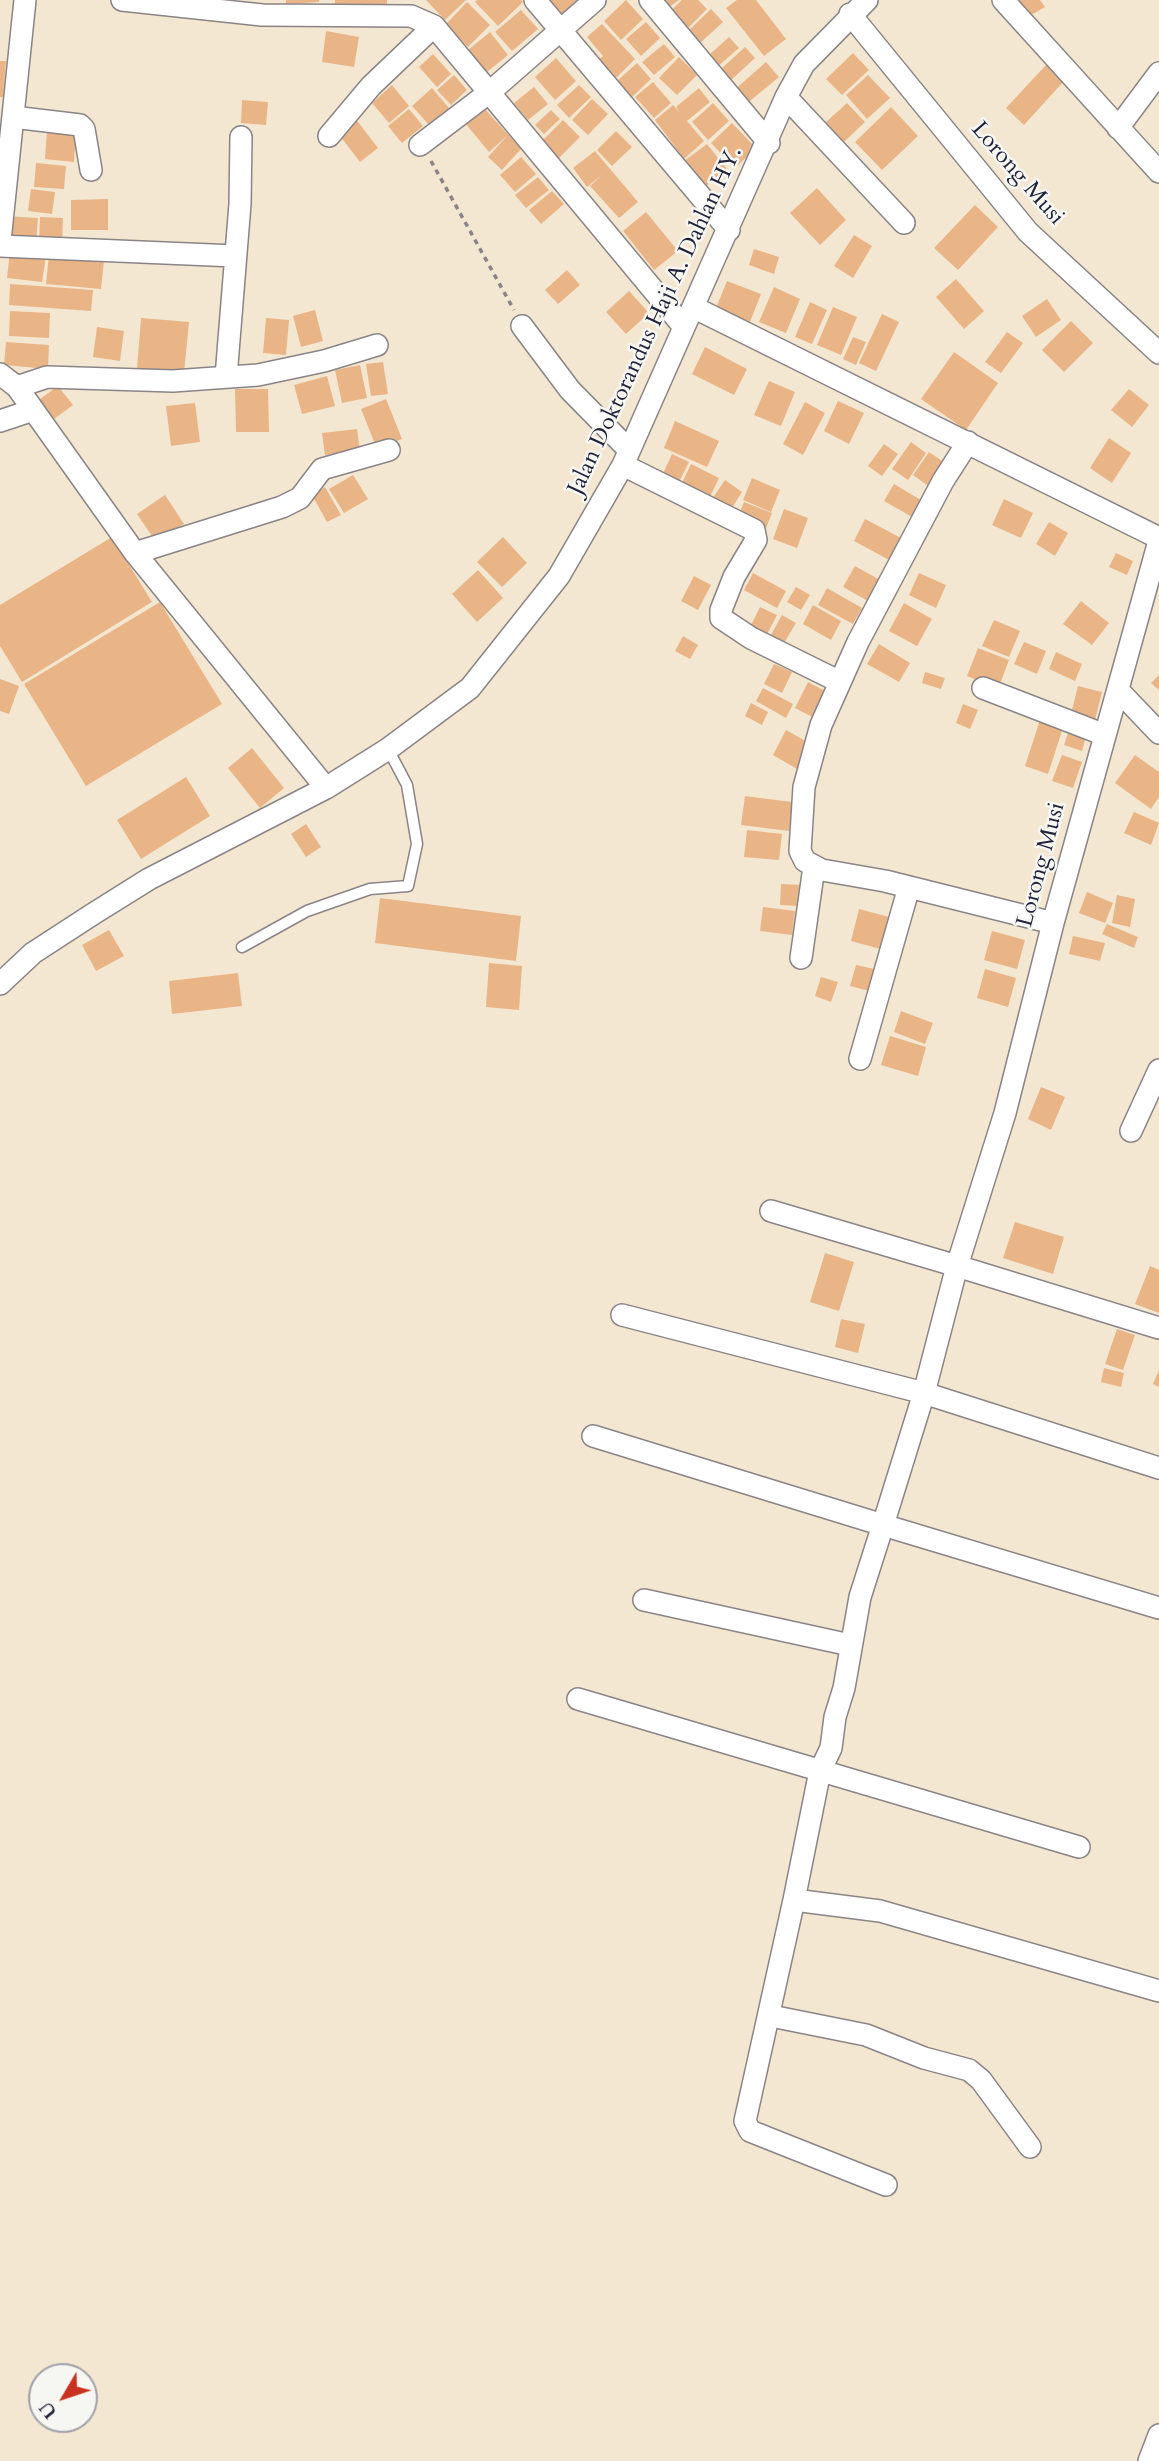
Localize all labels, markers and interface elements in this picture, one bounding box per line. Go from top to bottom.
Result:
street label: Lorong Musi [965,117,1069,231]
street label: Jalan Doktorandus Haji A. Dahlan HY. [563,142,749,500]
street label: Lorong Musi [1012,800,1072,930]
north arrow [28,2363,98,2433]
text: U [33,2396,63,2424]

